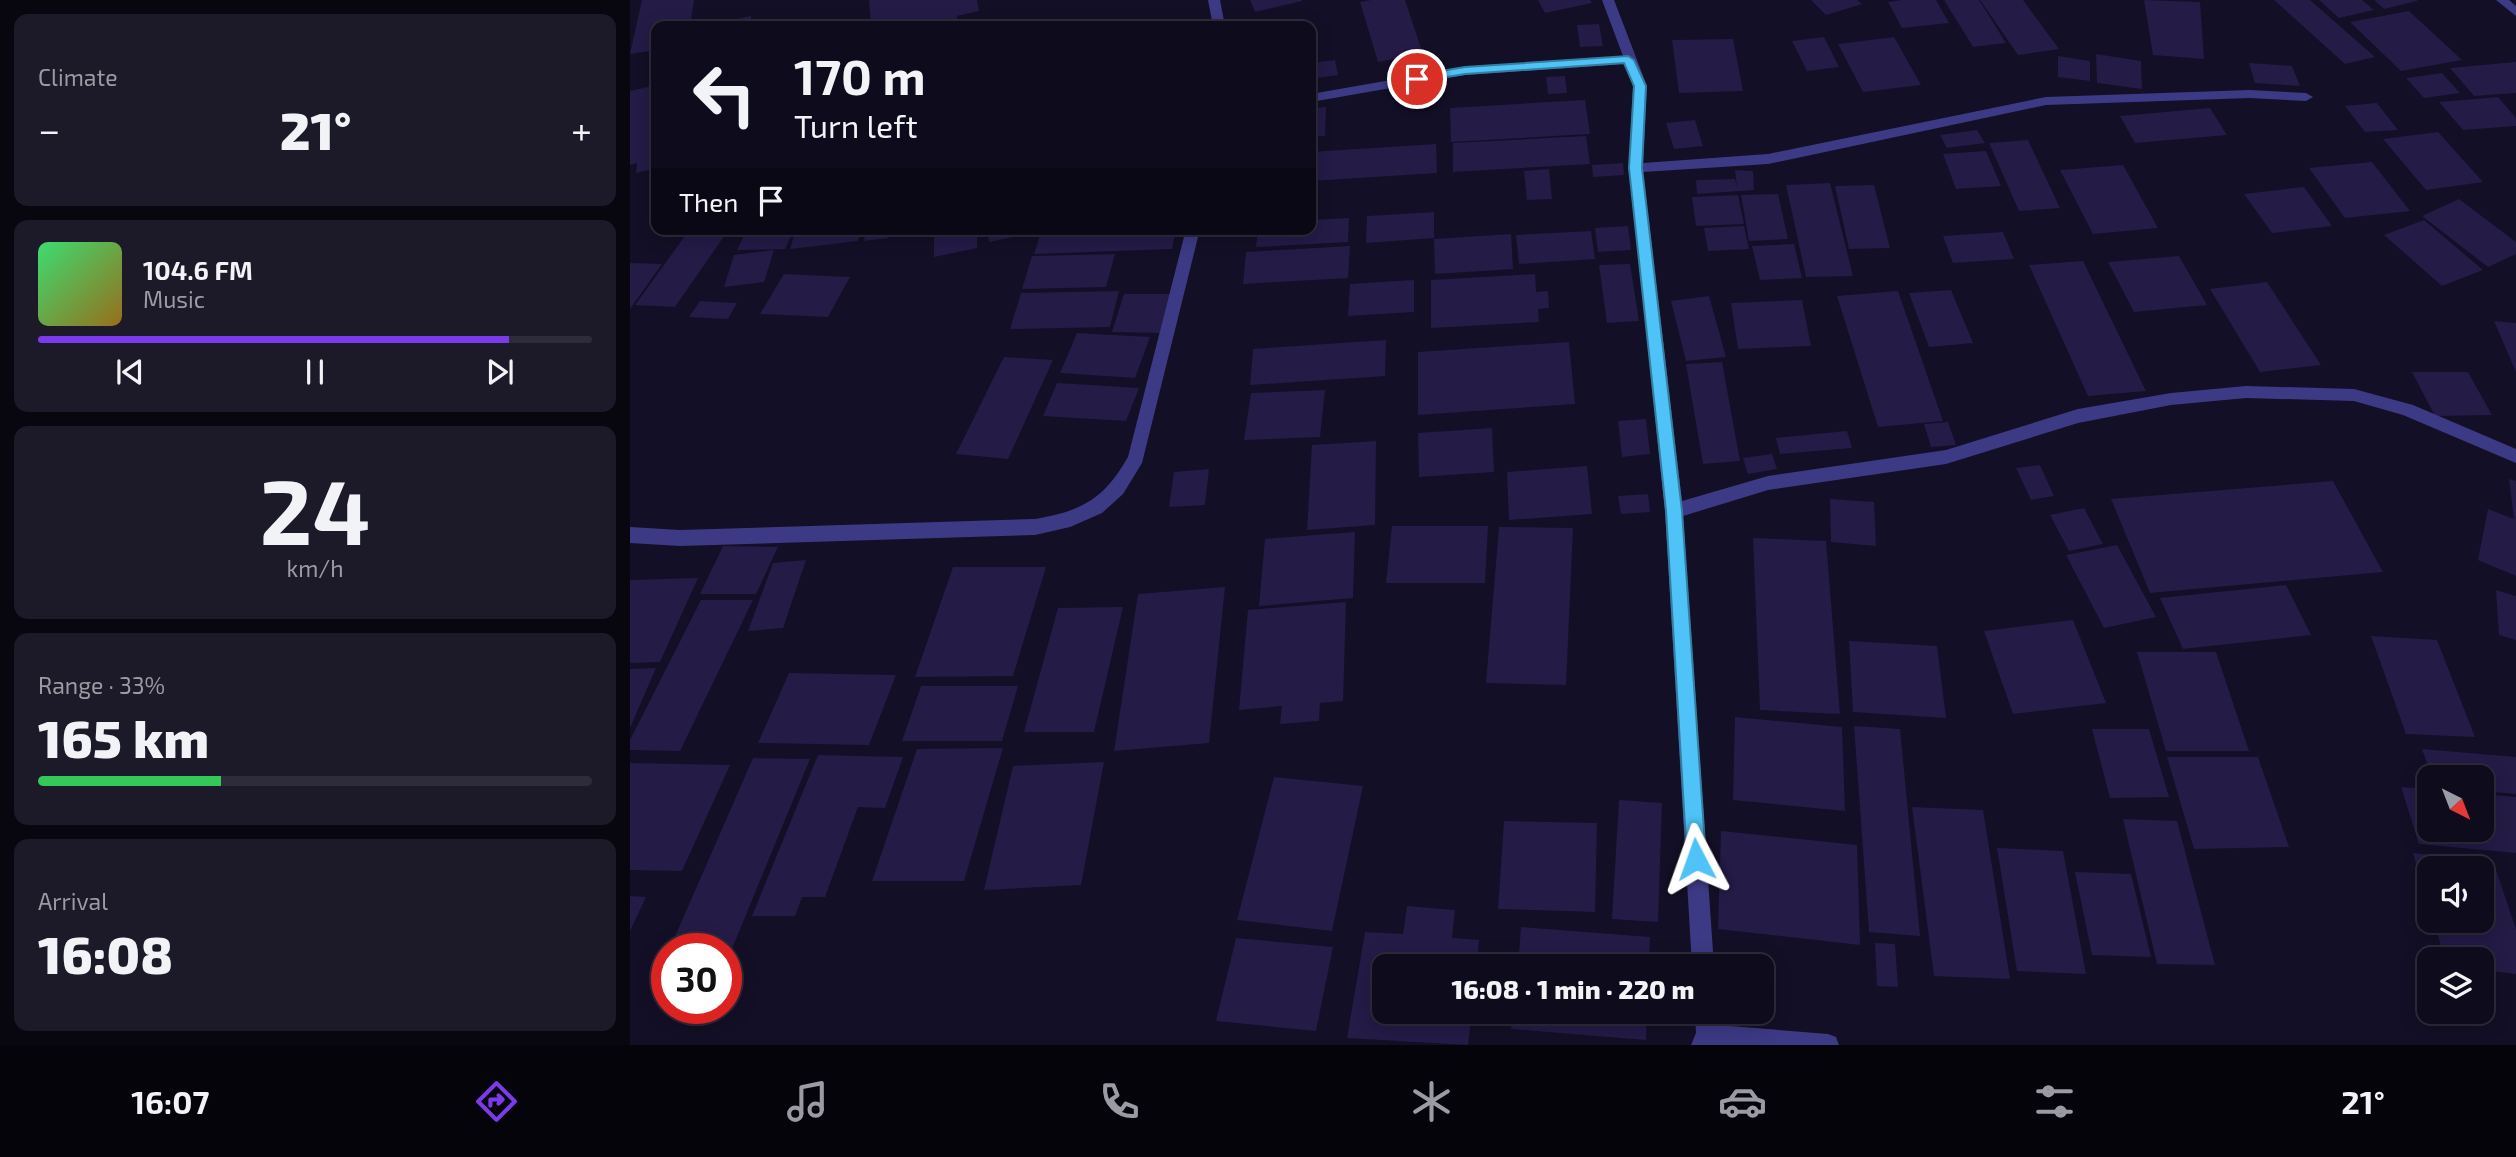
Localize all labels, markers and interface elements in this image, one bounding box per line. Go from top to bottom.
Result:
text: 170 m [794,46,926,105]
icon: left [679,49,770,140]
pin [1387,49,1447,109]
icon: arrive [1398,60,1436,98]
text: Climate [38,63,118,91]
text: 21° [280,98,351,160]
text: − [38,106,60,152]
text: + [571,106,592,152]
text: Turn left [794,106,918,144]
icon: arrive [752,182,790,220]
text: Then [679,186,738,217]
text: 104.6 FM [143,254,253,285]
text: Music [143,285,205,313]
icon: previous [111,353,149,391]
icon: pause [296,353,334,391]
icon: next [481,353,519,391]
text: 24 [260,454,370,563]
text: km/h [286,554,344,582]
text: Range · 33% [38,671,165,699]
text: 165 km [38,706,209,768]
north arrow [2417,765,2494,842]
map controls [2417,765,2494,1024]
position arrow [1659,822,1733,896]
button: sound [2417,856,2494,933]
text: Arrival [38,887,108,915]
text: 16:08 [38,922,173,984]
speed limit sign: 30 [651,933,742,1024]
button: layers [2417,947,2494,1024]
text: 16:08 · 1 min · 220 m [1452,973,1694,1004]
icon: directions [472,1077,521,1126]
icon: music [783,1077,832,1126]
icon: phone [1095,1077,1144,1126]
icon: climate [1407,1077,1456,1126]
icon: car [1718,1077,1767,1126]
icon: filters [2030,1077,2079,1126]
text: 16:07 [131,1082,209,1120]
text: 21° [2341,1082,2385,1120]

